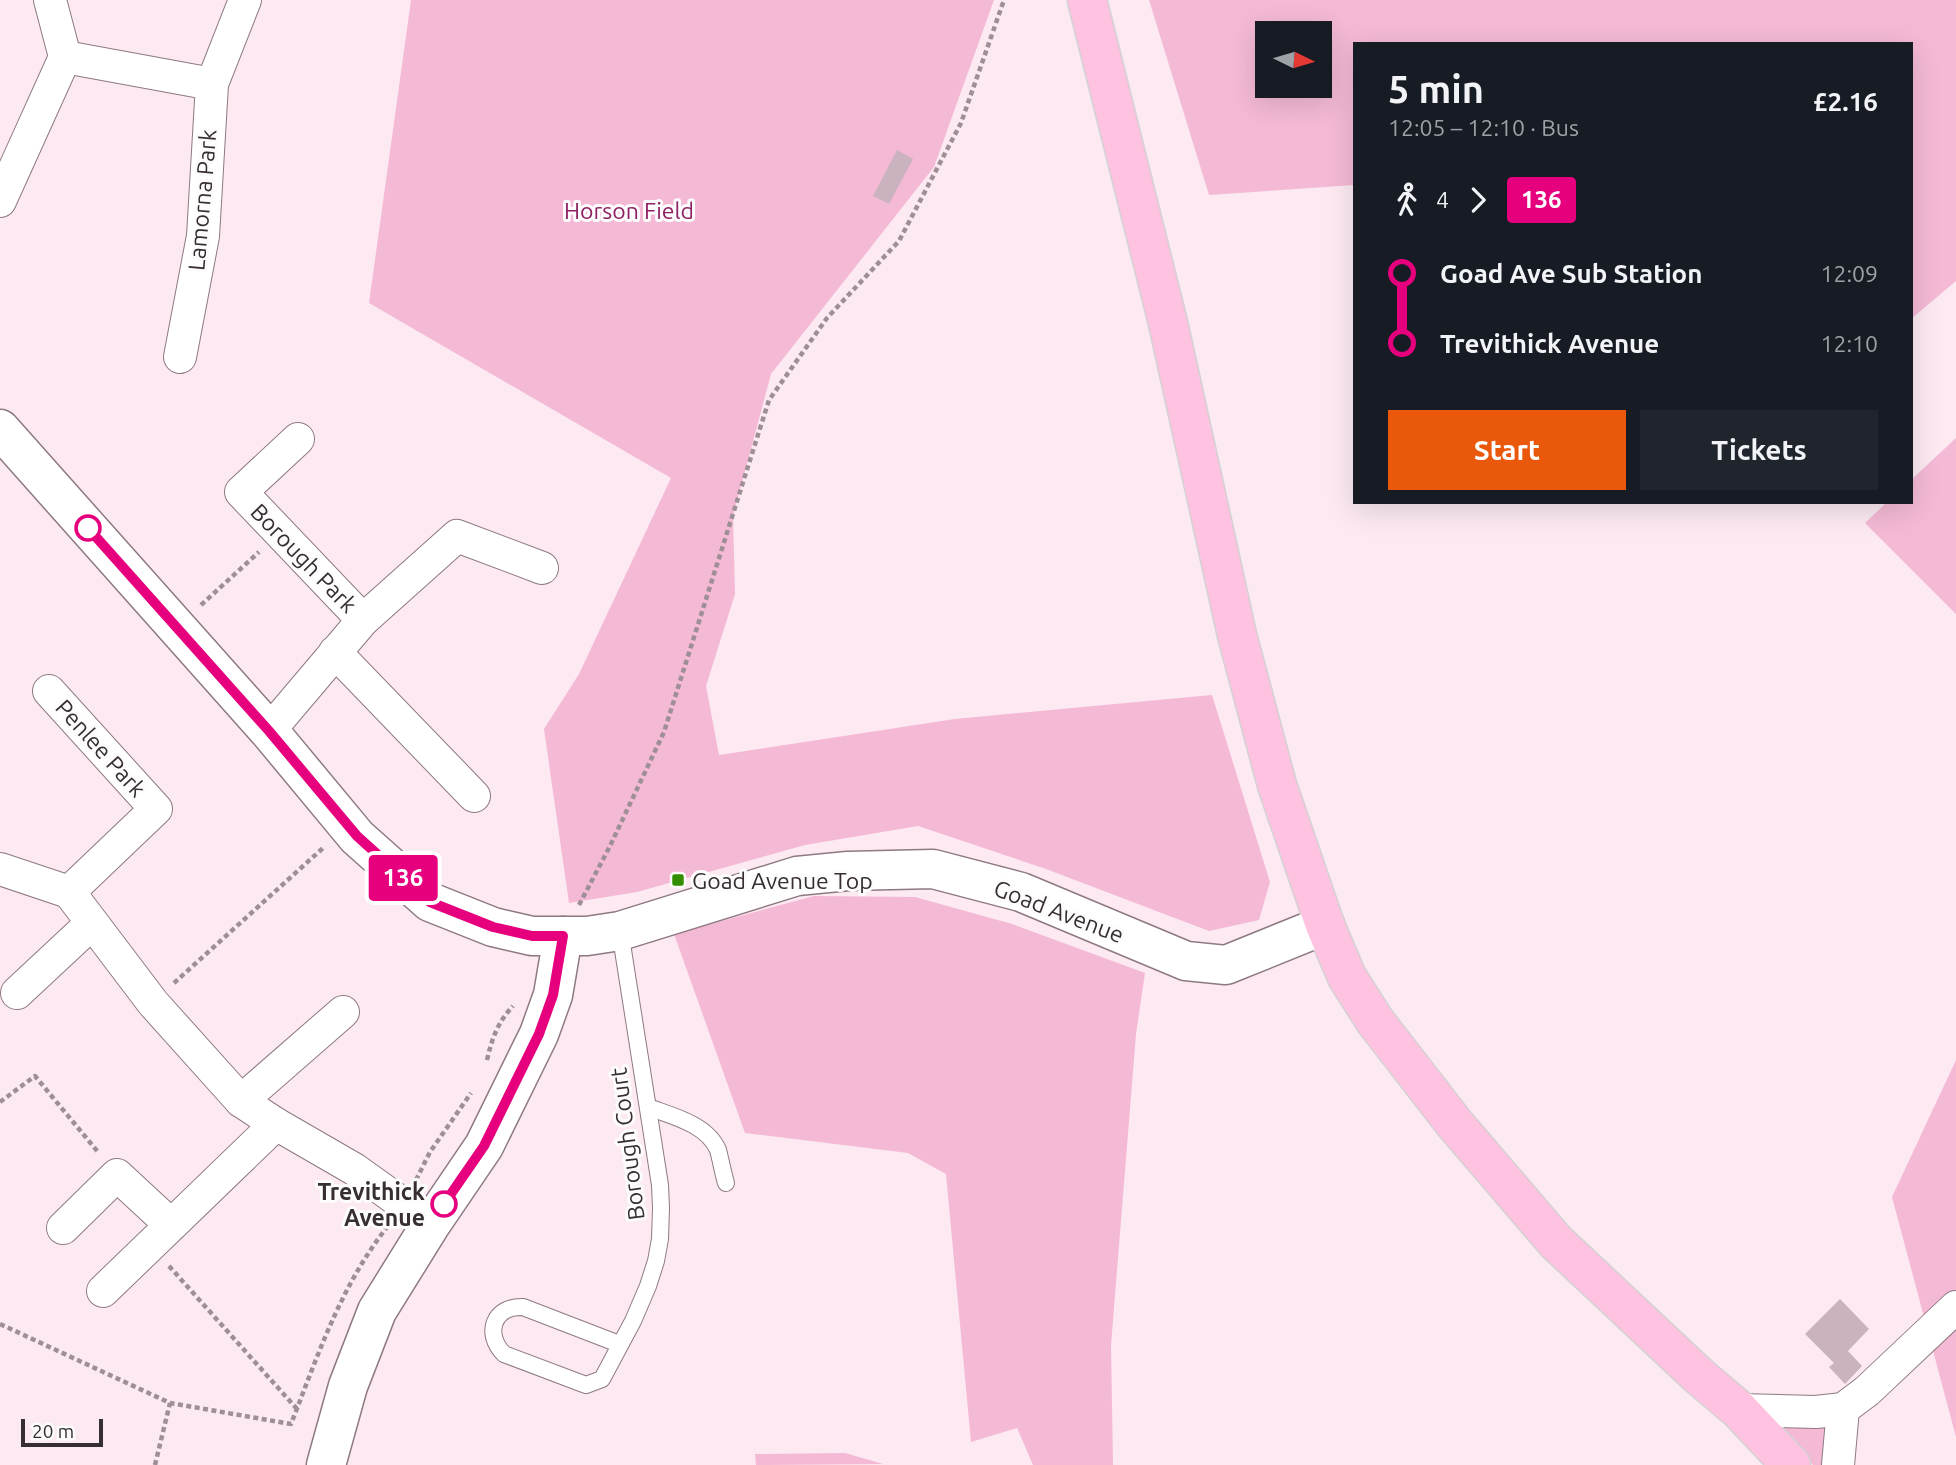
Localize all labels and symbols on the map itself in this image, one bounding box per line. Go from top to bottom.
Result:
north arrow [1255,21,1332,98]
street label: Lamorna Park [183,128,221,272]
park label: Horson Field [564,198,694,223]
street label: Borough Park [246,499,362,618]
unlabelled marker [75,515,101,541]
street label: Penlee Park [51,694,151,802]
line badge: 136 [363,855,443,901]
place label: Goad Avenue Top [692,868,873,893]
marker: Goad Avenue Top [670,872,686,888]
street label: Goad Avenue [991,875,1127,947]
street label: Borough Court [605,1066,649,1222]
place label: Trevithick Avenue [317,1179,425,1230]
marker: Trevithick Avenue [431,1191,457,1217]
scale bar [21,1416,103,1448]

